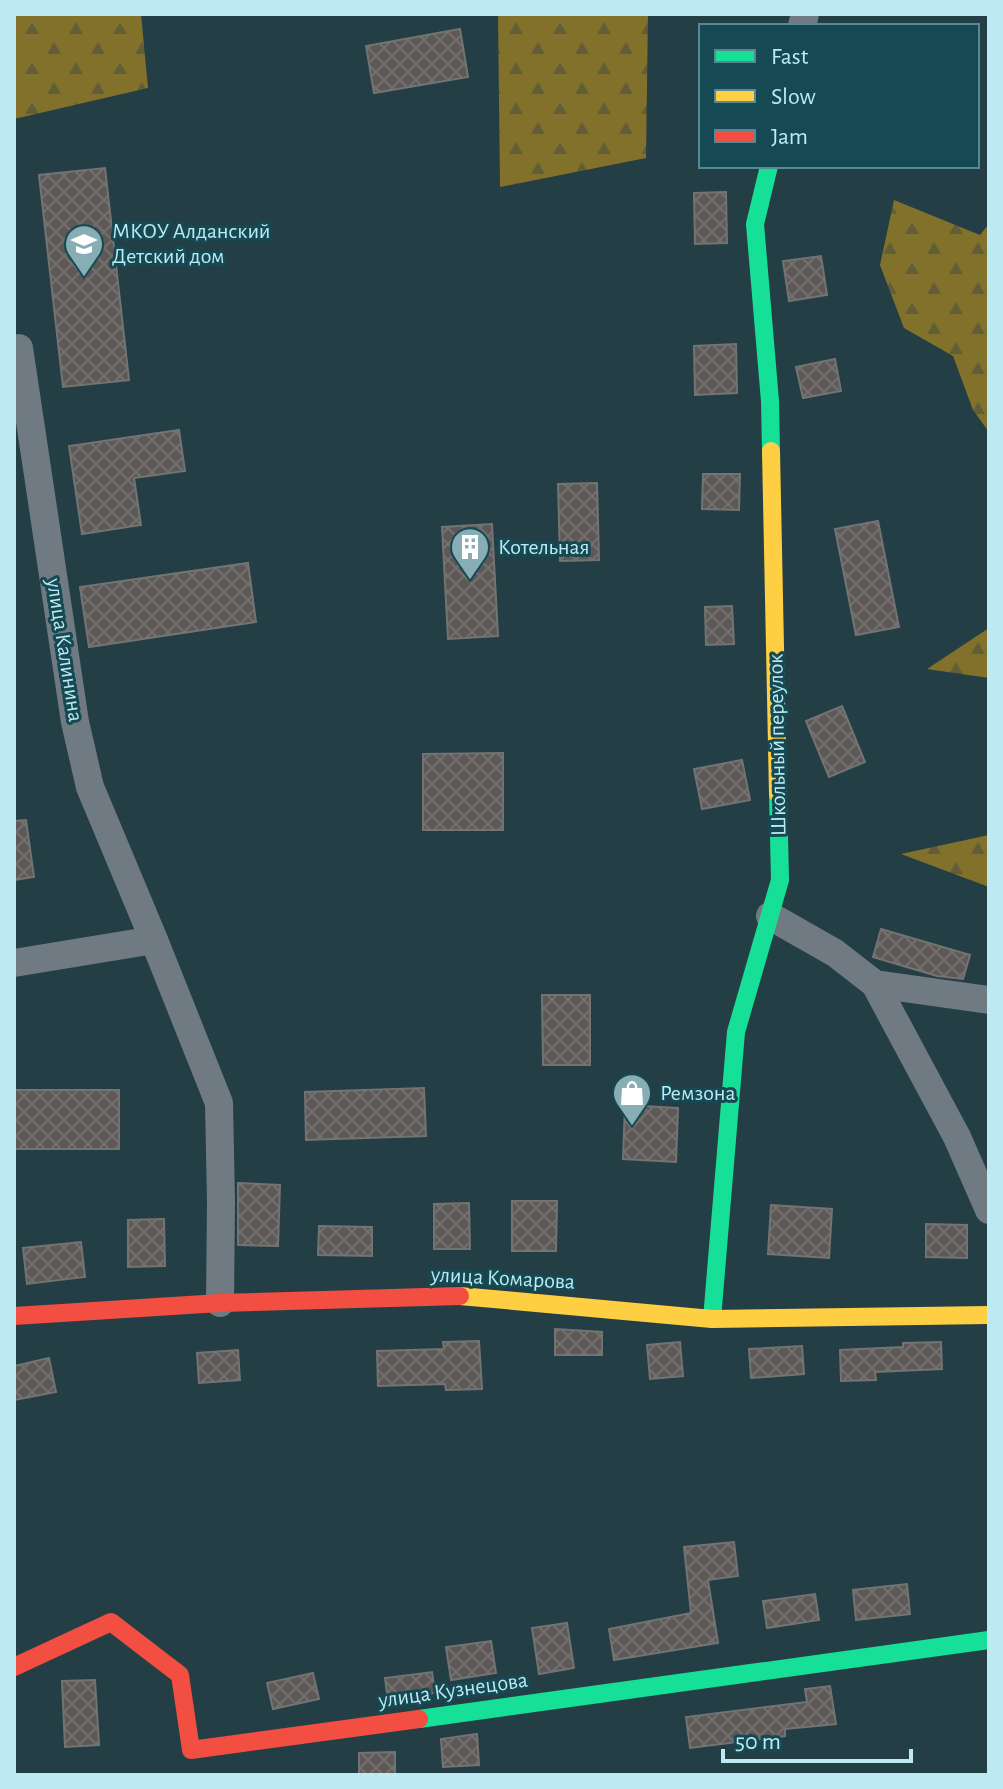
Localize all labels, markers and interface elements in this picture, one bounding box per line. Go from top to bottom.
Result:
legend [699,24,979,168]
text: Fast [771,45,809,69]
text: Slow [771,85,816,109]
text: Jam [771,125,808,149]
place label: МКОУ Алданский Детский дом [112,220,271,267]
school or university icon: МКОУ Алданский Детский дом [63,223,105,278]
building icon: Котельная [449,526,491,581]
place label: Котельная [498,536,590,558]
street label: улица Калинина [43,576,87,723]
street label: Школьный переулок [764,654,790,836]
shop icon: Ремзона [611,1072,653,1127]
place label: Ремзона [660,1082,736,1104]
street label: улица Комарова [429,1263,576,1293]
street label: улица Кузнецова [376,1669,529,1712]
scale bar [723,1713,911,1763]
text: 50 m [735,1730,781,1754]

